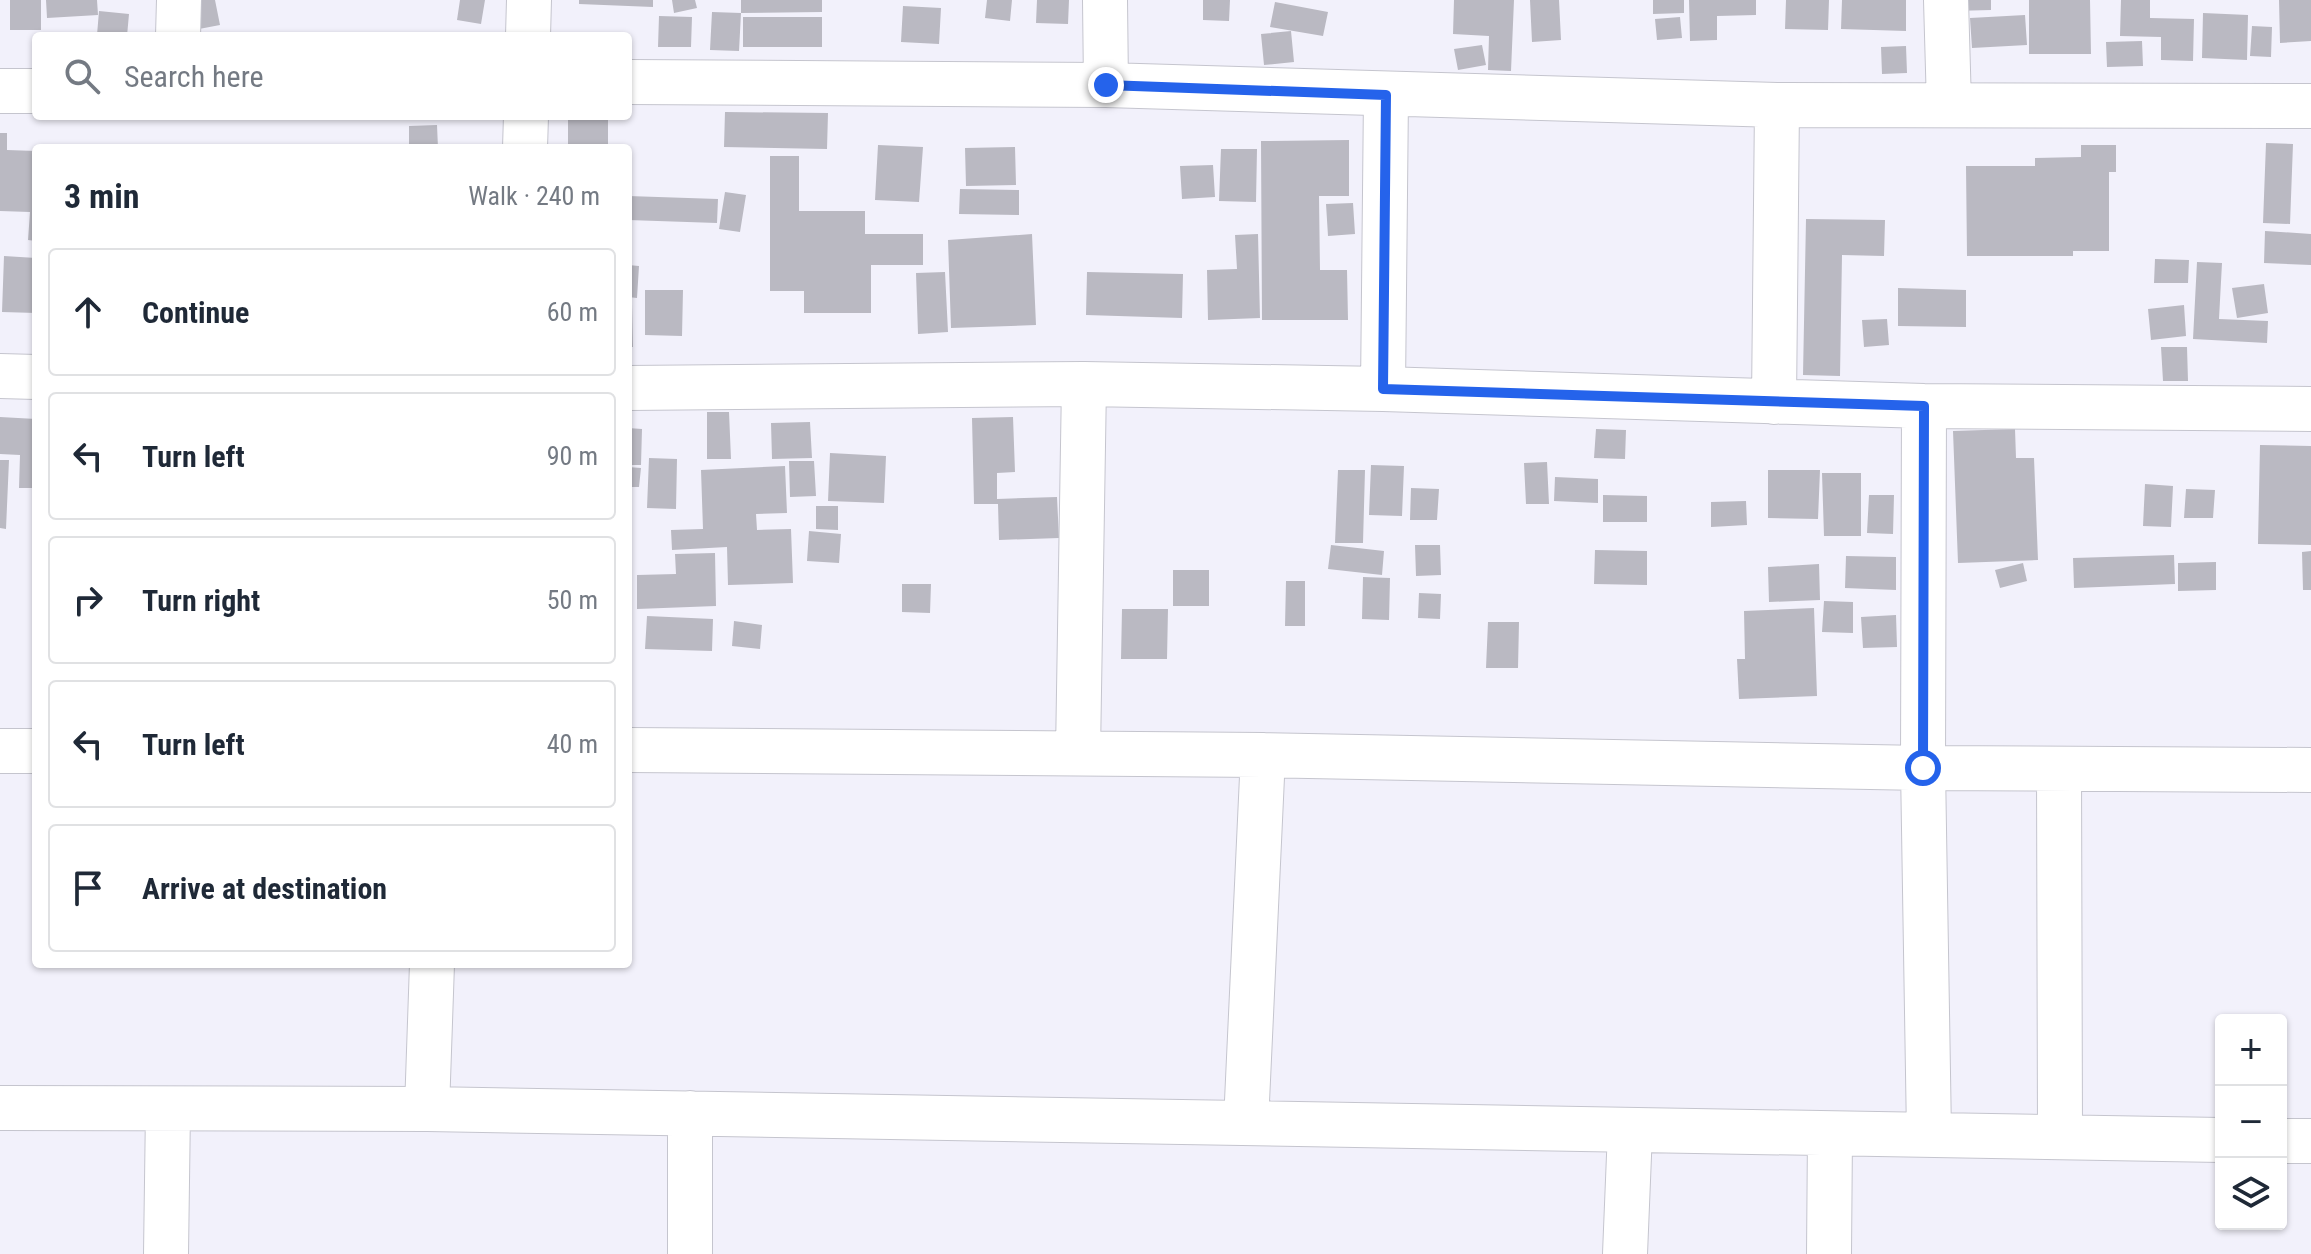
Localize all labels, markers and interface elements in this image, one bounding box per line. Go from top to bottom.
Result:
search box [32,32,632,120]
icon: search [60,54,104,98]
text: Search here [124,59,264,94]
route end [1088,67,1124,103]
text: 3 min [64,176,140,216]
text: Walk · 240 m [468,181,600,211]
icon: ahead [66,290,110,334]
text: Continue [142,295,249,330]
text: 60 m [547,297,598,327]
icon: left [66,434,110,478]
text: Turn left [142,439,245,474]
text: 90 m [547,441,598,471]
icon: right [66,578,110,622]
text: Turn right [142,583,260,618]
text: 50 m [547,585,598,615]
icon: left [66,722,110,766]
text: Turn left [142,727,245,762]
text: 40 m [547,729,598,759]
route start [1905,750,1941,786]
icon: arrive [66,866,110,910]
text: Arrive at destination [142,871,387,906]
map controls [2215,1014,2287,1230]
button: + [2215,1014,2287,1086]
button: − [2215,1086,2287,1158]
button: layers [2215,1158,2287,1230]

